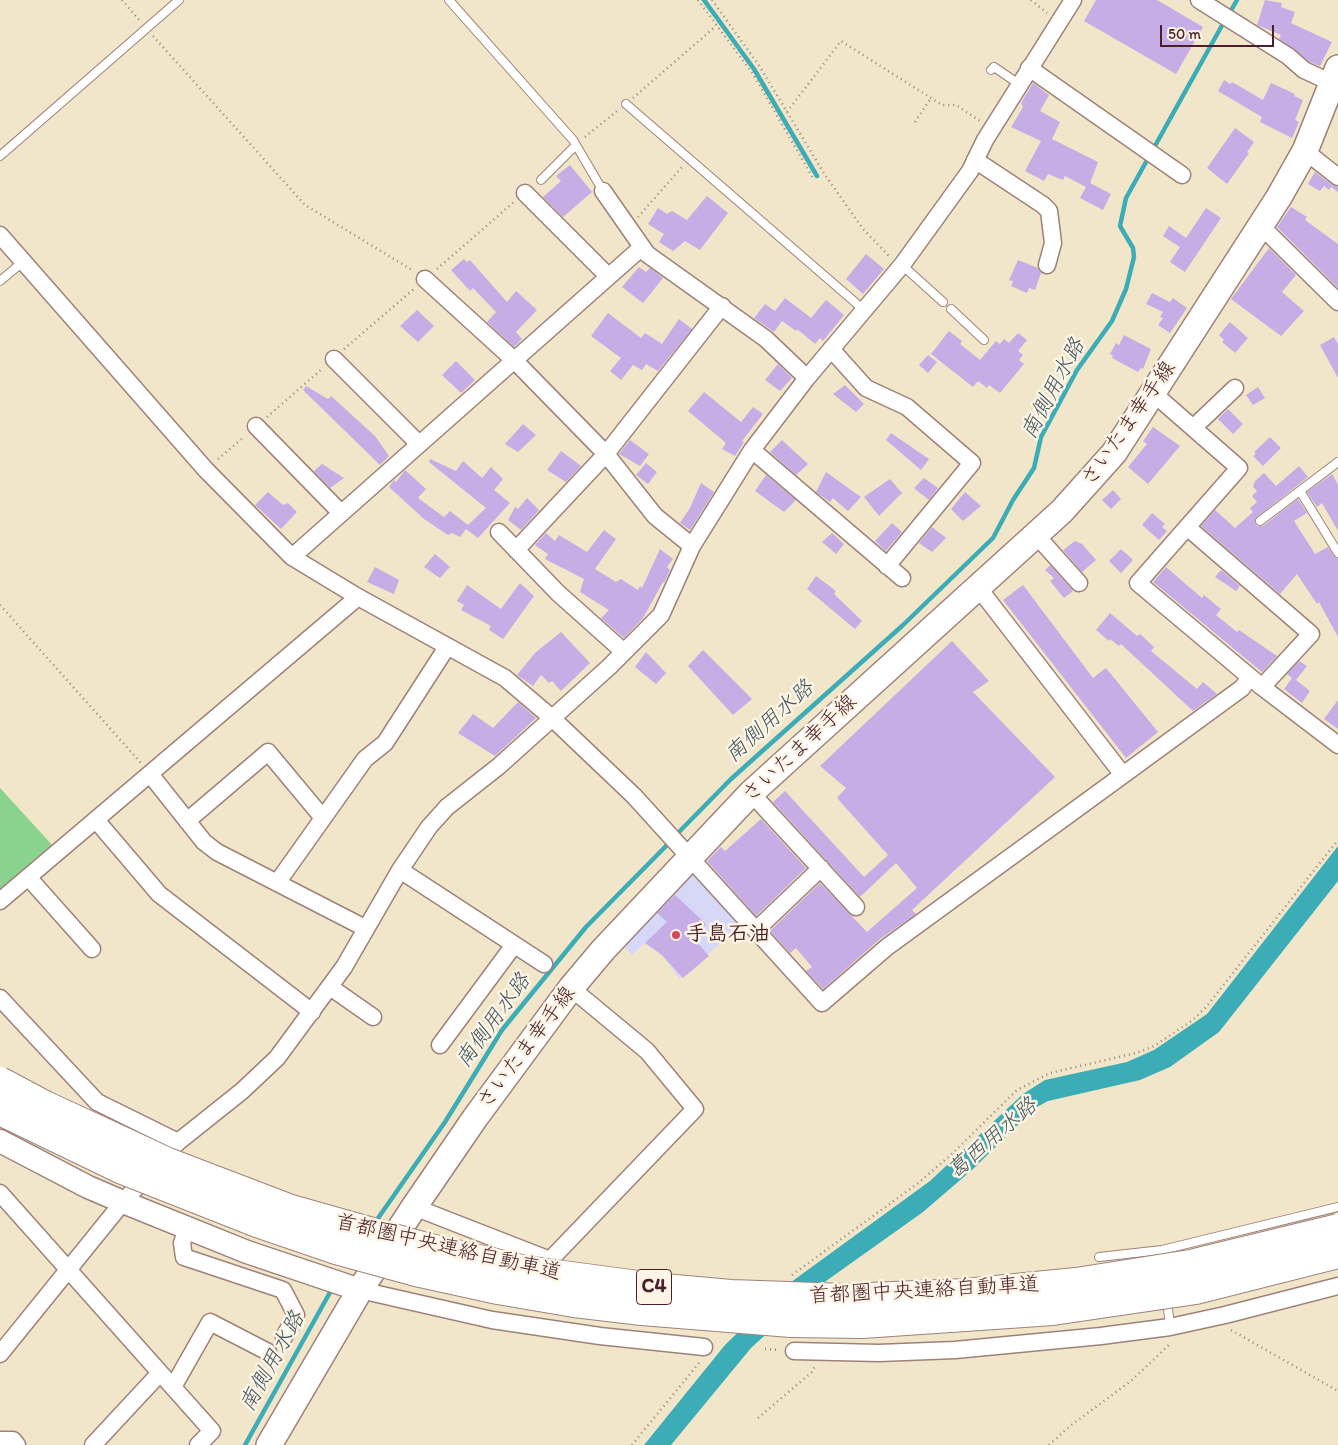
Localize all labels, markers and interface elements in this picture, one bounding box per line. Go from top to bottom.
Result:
scale bar [1163,15,1277,47]
text: 50 m [1168,25,1201,43]
water label: 南側用水路 [1017,334,1091,444]
street label: さいたま幸手線 [1077,357,1181,491]
water label: 南側用水路 [720,675,820,769]
street label: さいたま幸手線 [738,690,862,808]
place label: 手島石油 [686,922,770,948]
marker: 手島石油 [670,929,682,941]
water label: 南側用水路 [451,969,537,1073]
street label: さいたま幸手線 [473,982,581,1114]
water label: 葛西用水路 [943,1093,1043,1185]
street label: 首都圏中央連絡自動車道 [333,1210,563,1286]
road number: C4 [636,1270,672,1304]
street label: 首都圏中央連絡自動車道 [808,1272,1040,1310]
water label: 南側用水路 [235,1307,311,1417]

